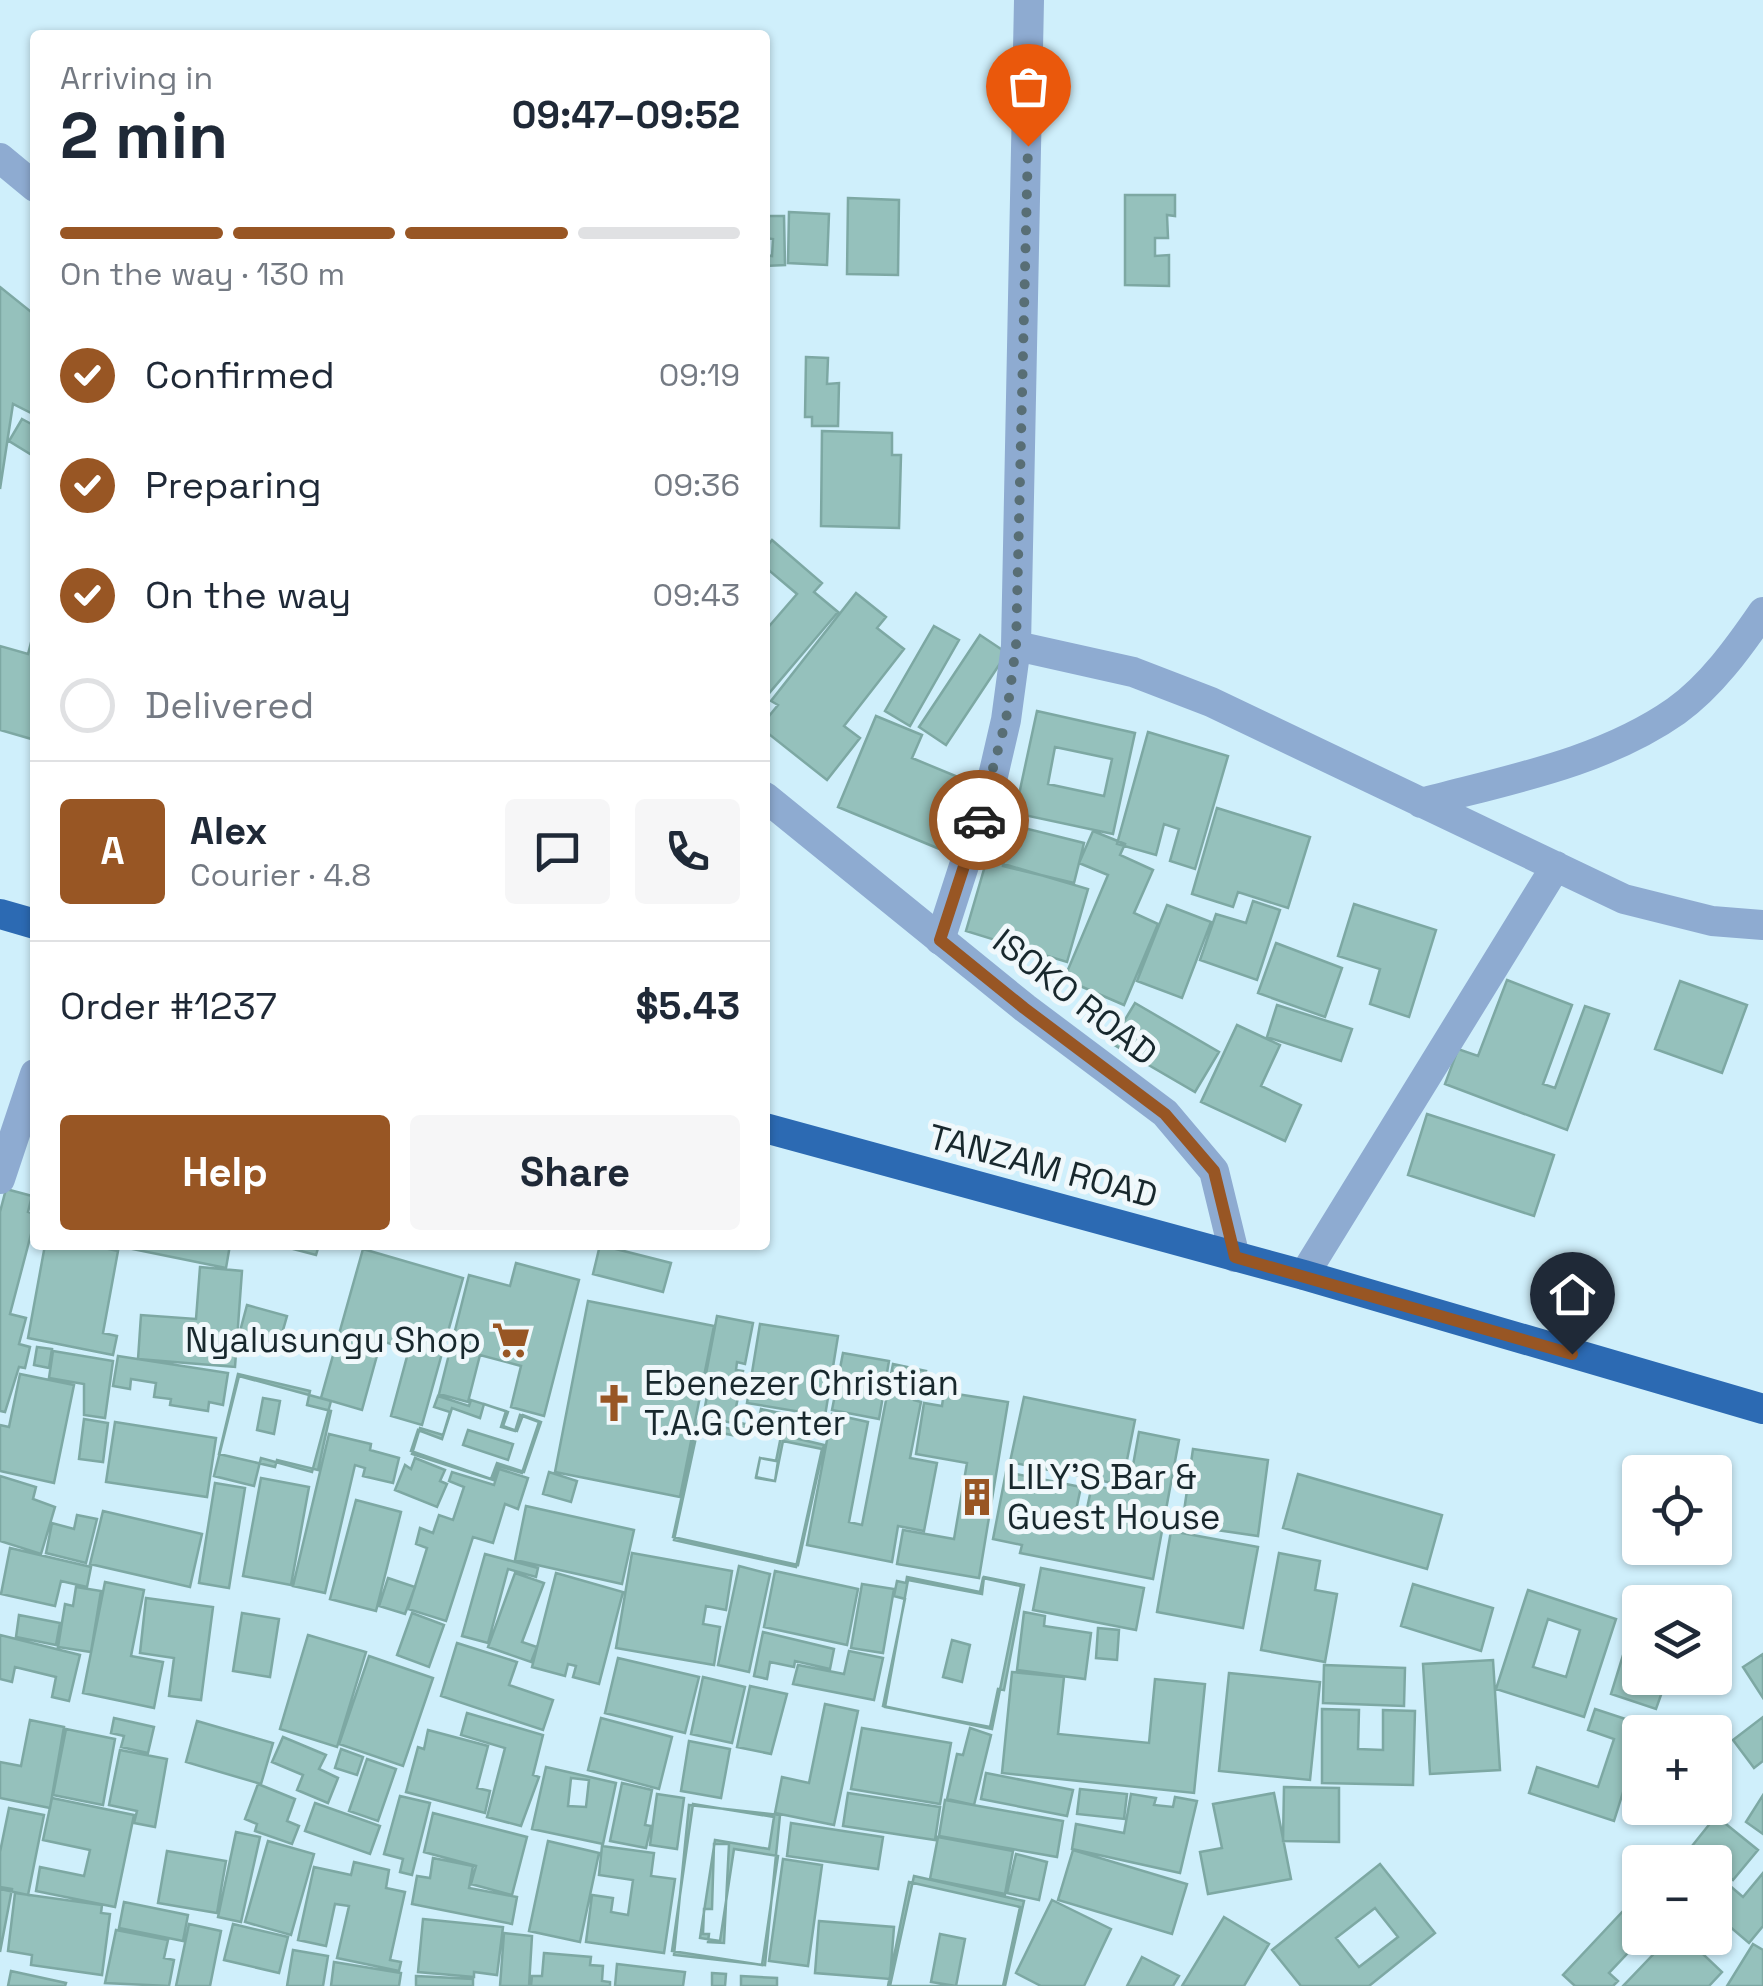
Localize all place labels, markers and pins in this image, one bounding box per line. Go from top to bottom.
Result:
pin [986,44,1071,147]
pin [1530,1252,1615,1355]
place label: Nyalusungu Shop [185,1318,481,1362]
supermarket icon: Nyalusungu Shop [490,1319,532,1361]
place label: Ebenezer Christian T.A.G Center [644,1361,959,1445]
church icon: Ebenezer Christian T.A.G Center [593,1382,635,1424]
place label: LILY'S Bar & Guest House [1007,1455,1221,1539]
building icon: LILY'S Bar & Guest House [956,1476,998,1518]

